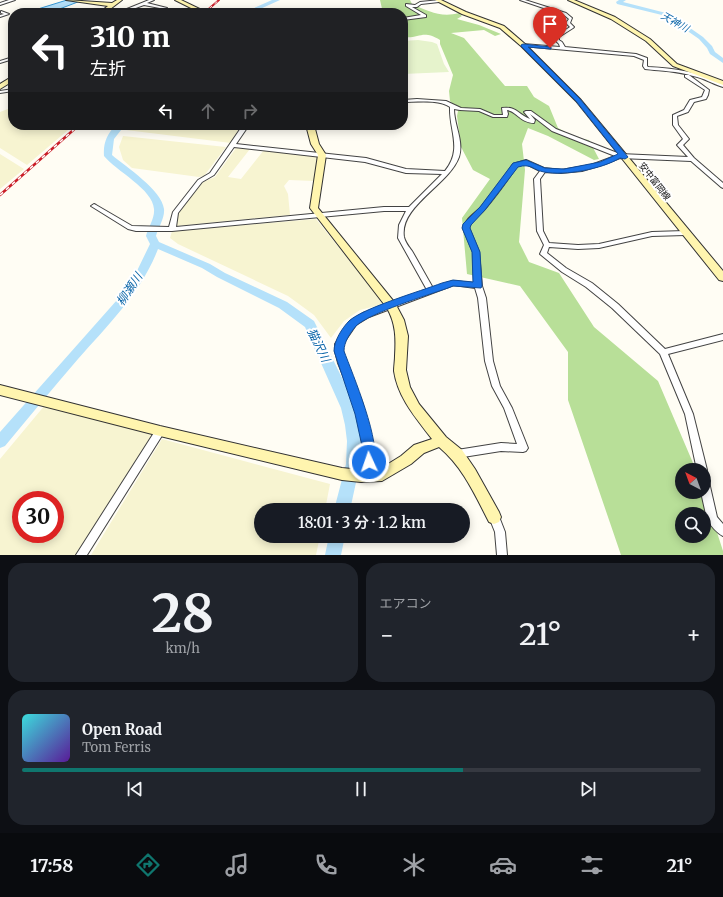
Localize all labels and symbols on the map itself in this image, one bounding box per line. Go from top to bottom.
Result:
pin [533,7.0,567,48]
water label: 天神川 [659,9,692,35]
street label: 安中富岡線 [637,160,674,203]
water label: 柳瀬川 [113,268,146,308]
water label: 猫沢川 [304,326,335,366]
position arrow [348,441,390,483]
north arrow [675,463,711,499]
speed limit sign: 30 [12,491,64,543]

